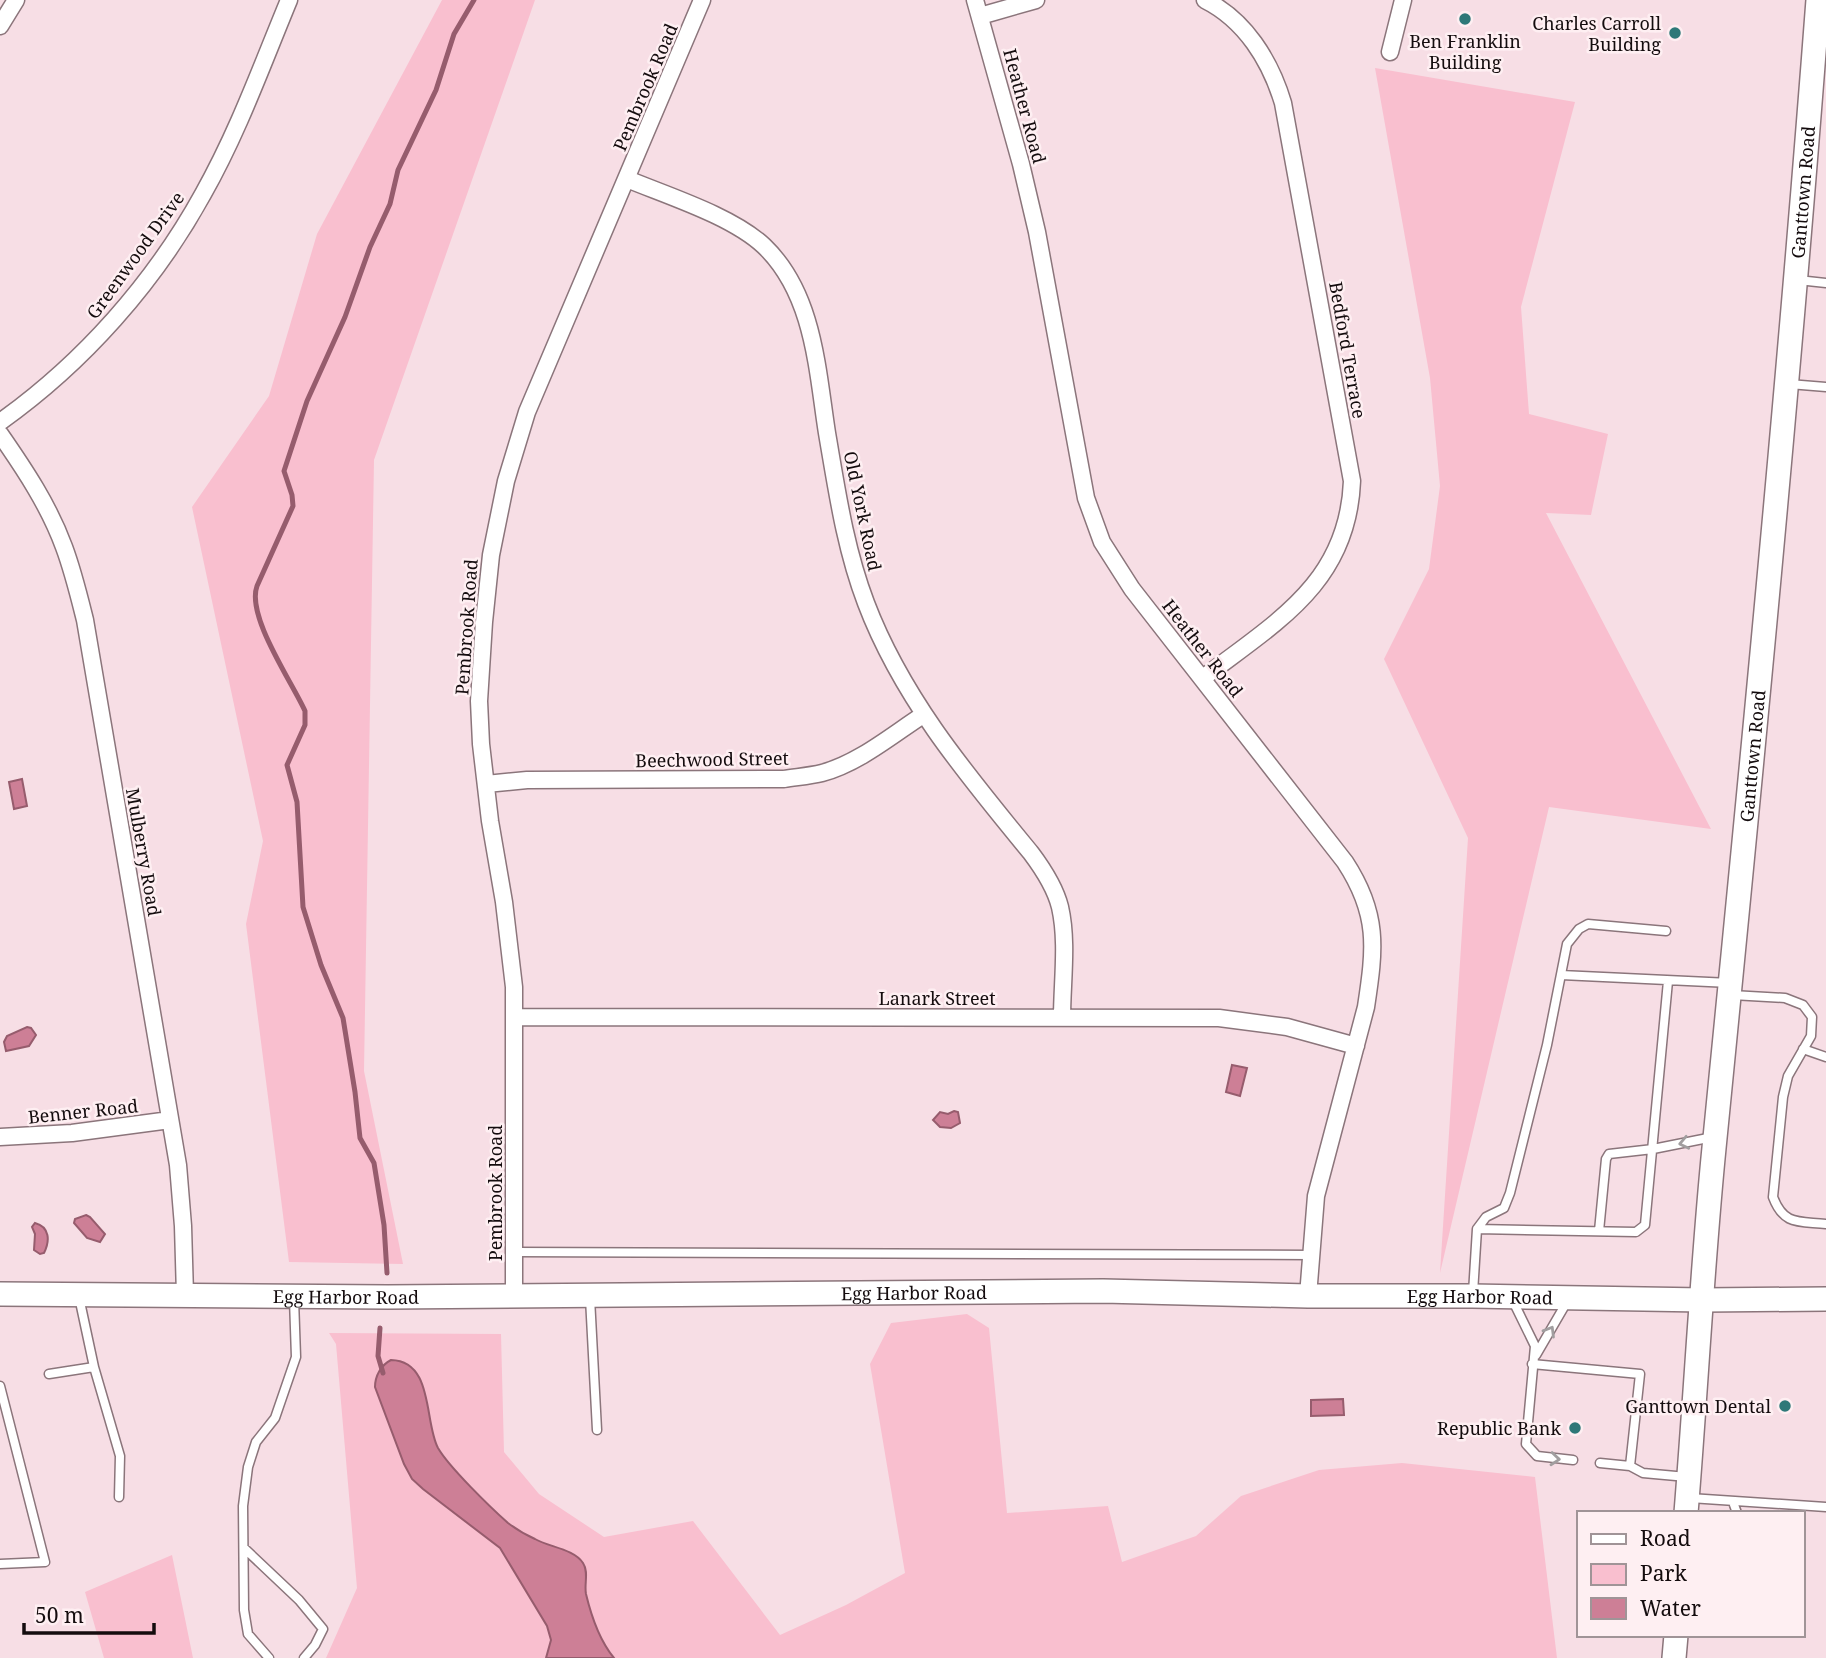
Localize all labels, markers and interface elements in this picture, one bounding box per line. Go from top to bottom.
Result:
marker: Ben Franklin Building [1457,11,1473,27]
place label: Charles Carroll Building [1532,11,1661,56]
street label: Pembrook Road [607,20,683,154]
marker: Charles Carroll Building [1667,25,1683,41]
place label: Ben Franklin Building [1409,29,1521,74]
street label: Heather Road [998,46,1052,166]
street label: Ganttown Road [1785,125,1820,259]
street label: Greenwood Drive [81,187,189,323]
street label: Bedford Terrace [1324,280,1372,420]
street label: Old York Road [839,449,887,573]
street label: Pembrook Road [449,558,483,696]
street label: Heather Road [1157,594,1249,702]
street label: Ganttown Road [1734,689,1771,823]
street label: Beechwood Street [635,746,789,772]
street label: Mulberry Road [121,786,167,918]
street label: Lanark Street [879,986,995,1010]
street label: Benner Road [27,1093,139,1129]
street label: Pembrook Road [483,1125,507,1261]
one-way arrow [1678,1135,1690,1149]
street label: Egg Harbor Road [841,1280,987,1305]
street label: Egg Harbor Road [273,1284,419,1309]
street label: Egg Harbor Road [1407,1284,1553,1309]
one-way arrow [1541,1325,1554,1338]
place label: Ganttown Dental [1625,1394,1771,1418]
marker: Ganttown Dental [1777,1398,1793,1414]
place label: Republic Bank [1437,1416,1561,1440]
marker: Republic Bank [1567,1420,1583,1436]
one-way arrow [1550,1451,1561,1466]
legend [1577,1511,1805,1637]
text: Road [1640,1524,1691,1552]
text: Park [1640,1559,1687,1587]
scale bar [24,1592,154,1636]
text: Water [1640,1594,1701,1622]
text: 50 m [35,1601,84,1629]

